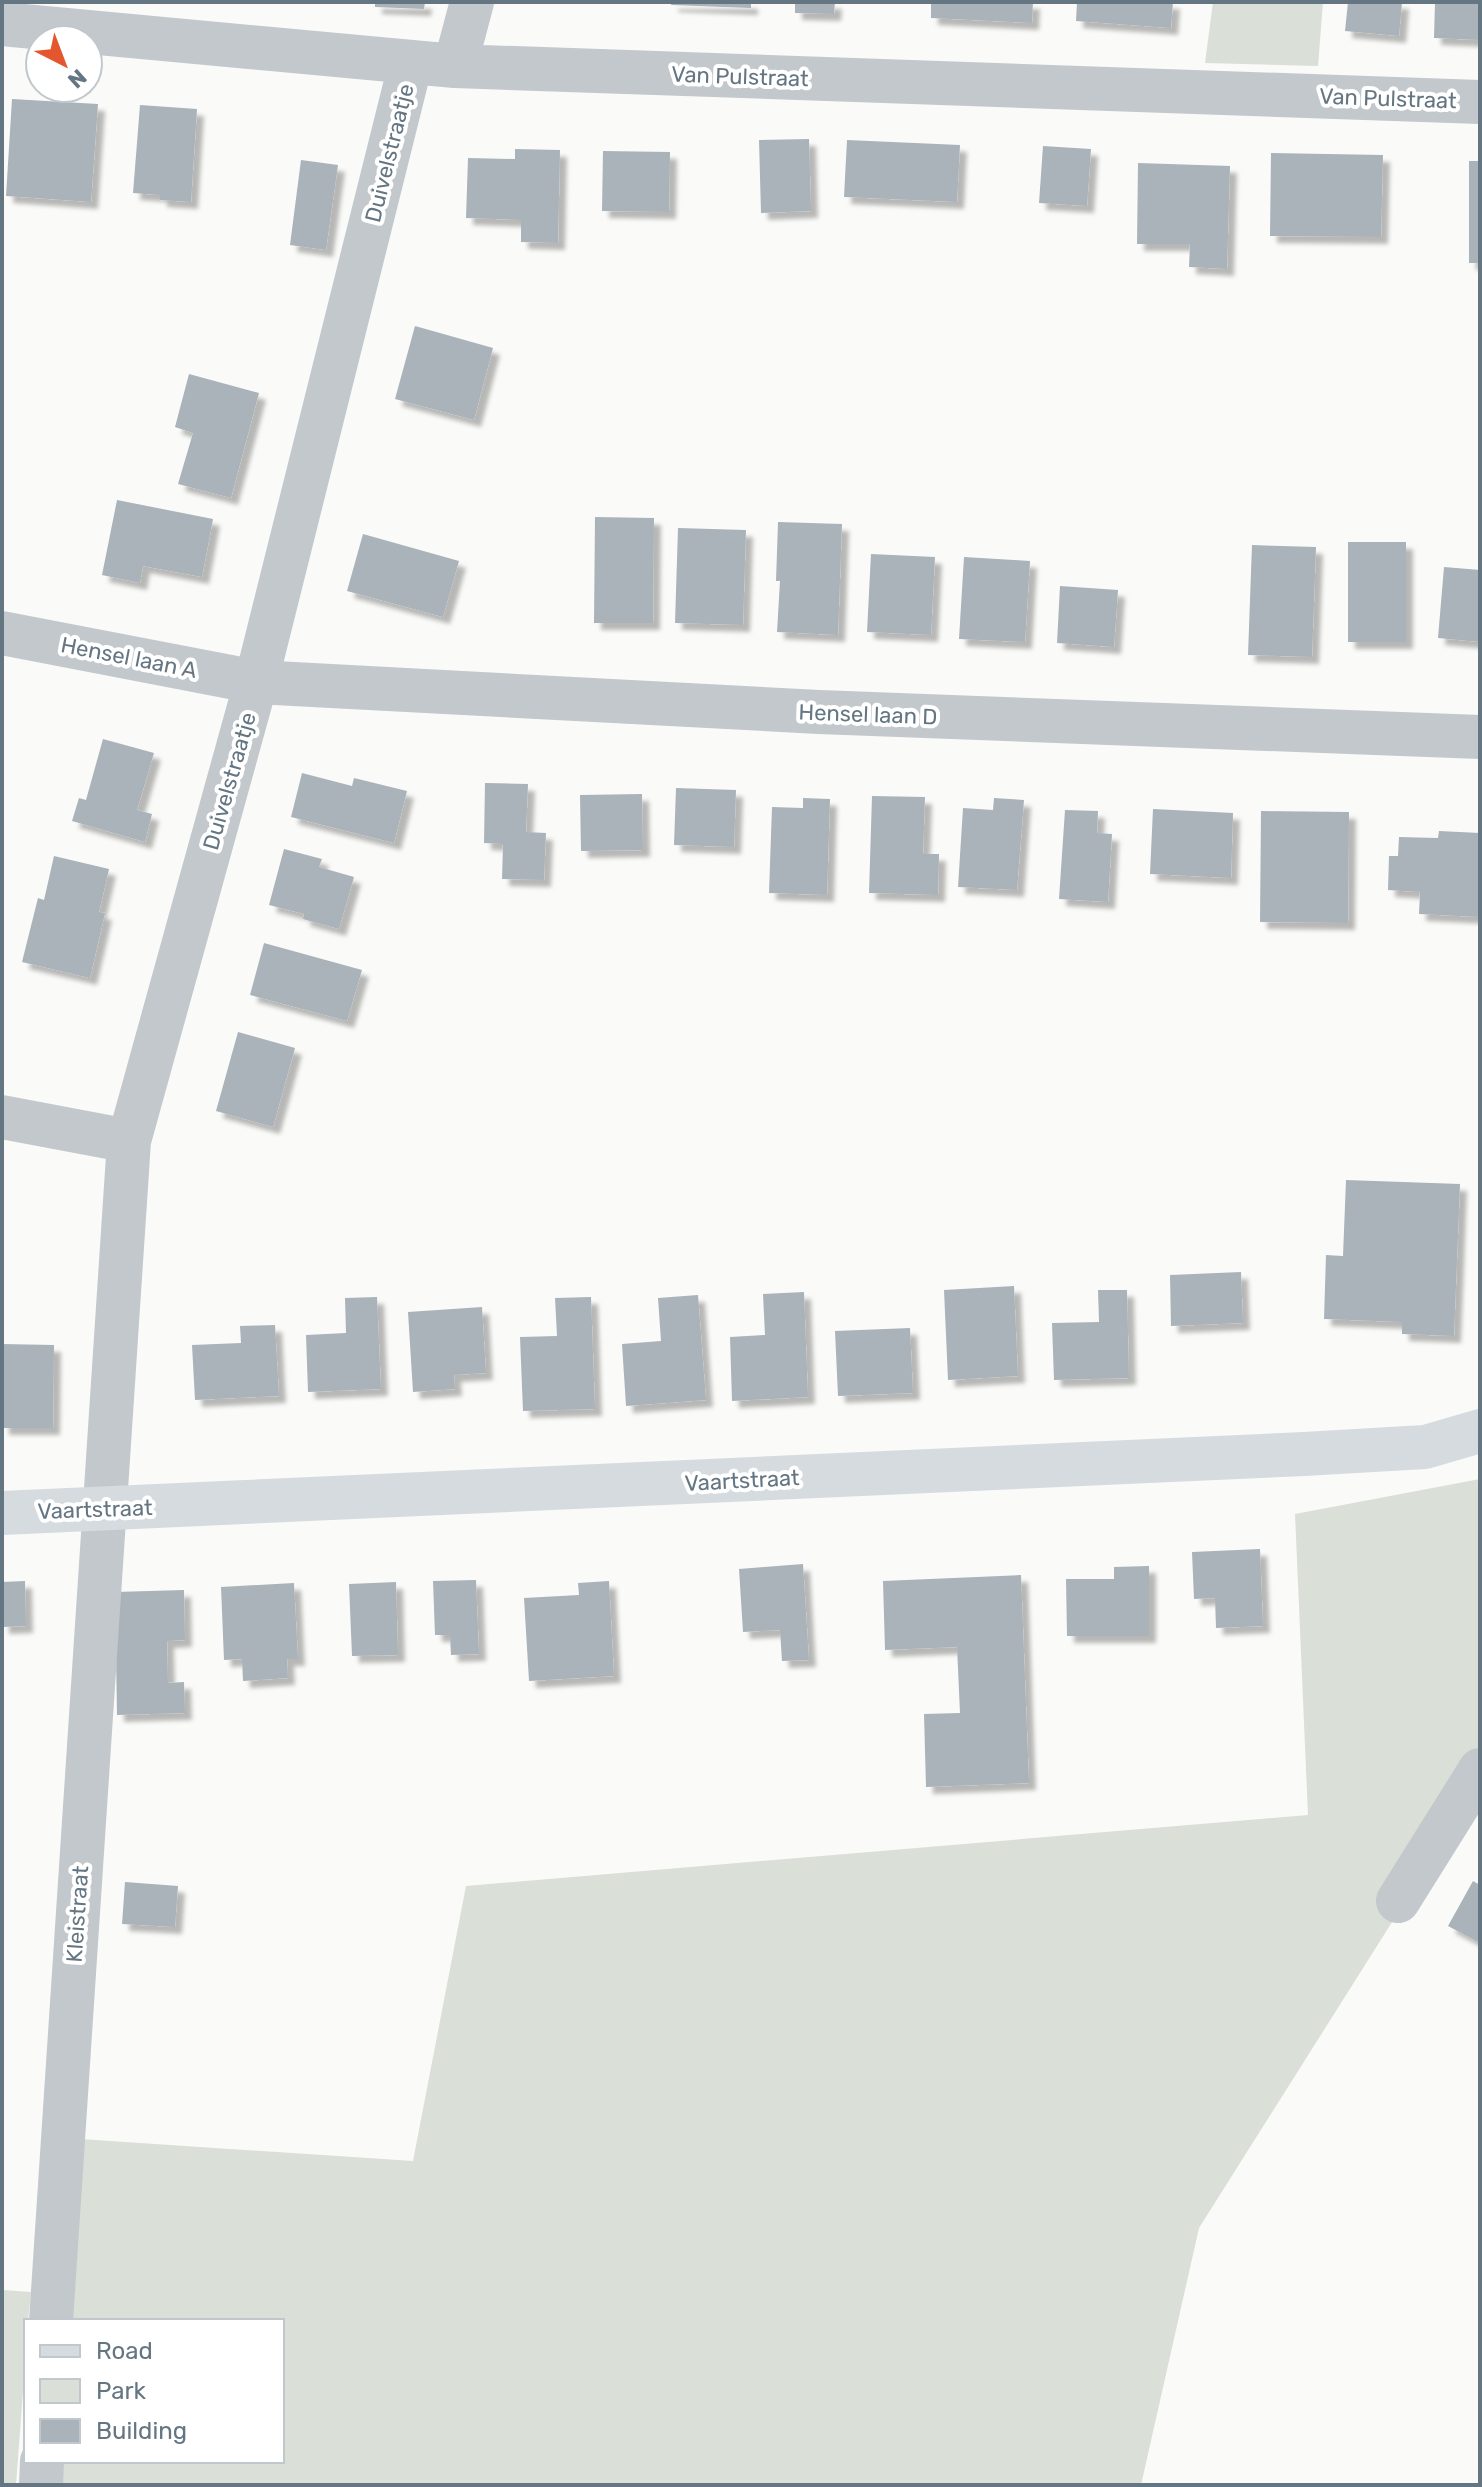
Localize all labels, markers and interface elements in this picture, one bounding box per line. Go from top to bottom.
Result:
north arrow [24,24,104,104]
street label: Van Pulstraat [671,61,810,92]
text: N [62,63,92,94]
street label: Duivelstraatje [359,81,420,225]
street label: Van Pulstraat [1319,83,1458,114]
street label: Hensel laan A [59,631,200,684]
street label: Hensel laan D [798,699,938,730]
street label: Duivelstraatje [197,709,262,853]
street label: Vaartstraat [684,1464,801,1497]
street label: Vaartstraat [37,1494,153,1525]
street label: Kleistraat [61,1864,94,1963]
legend [24,2319,284,2463]
text: Road [96,2337,153,2365]
text: Park [96,2377,147,2405]
text: Building [96,2417,187,2445]

